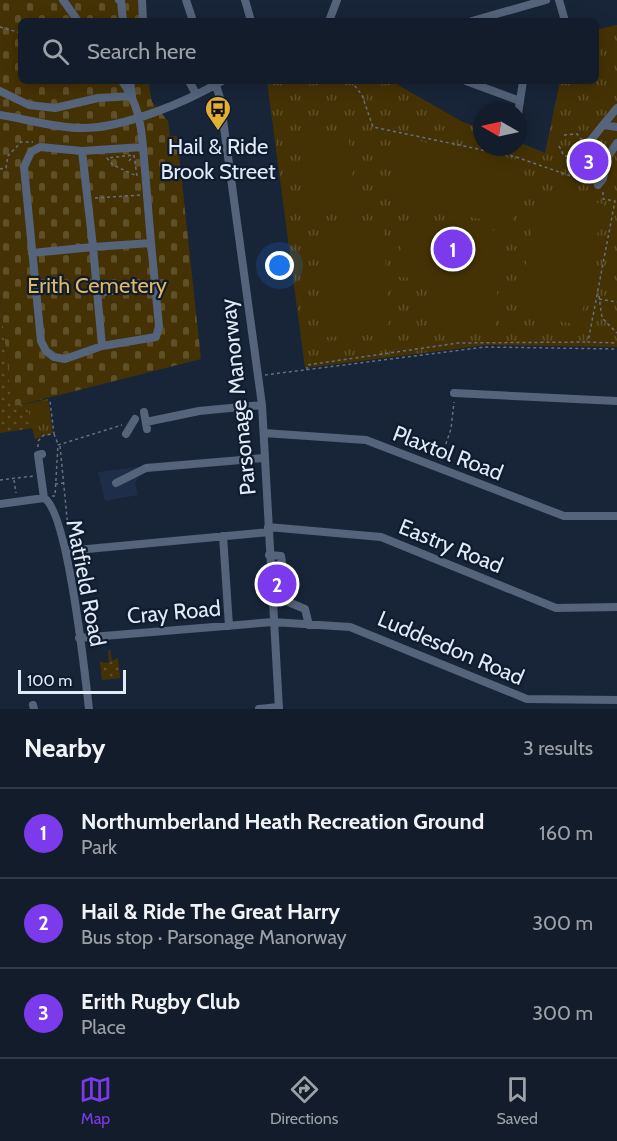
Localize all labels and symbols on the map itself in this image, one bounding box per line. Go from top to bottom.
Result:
bus stop icon: Hail & Ride Brook Street [203,94,233,132]
north arrow [473,102,527,156]
place label: Hail & Ride Brook Street [160,133,276,185]
pin: 3 [570,138,608,184]
pin: 1 [434,226,472,272]
your location [265,251,294,280]
park label: Erith Cemetery [27,272,167,299]
street label: Parsonage Manorway [214,297,262,497]
street label: Plaxtol Road [389,420,507,486]
street label: Eastry Road [395,513,507,579]
street label: Matfield Road [60,517,112,649]
pin: 2 [258,562,296,606]
street label: Cray Road [126,594,222,630]
street label: Luddesdon Road [374,605,528,691]
scale bar [18,667,126,694]

